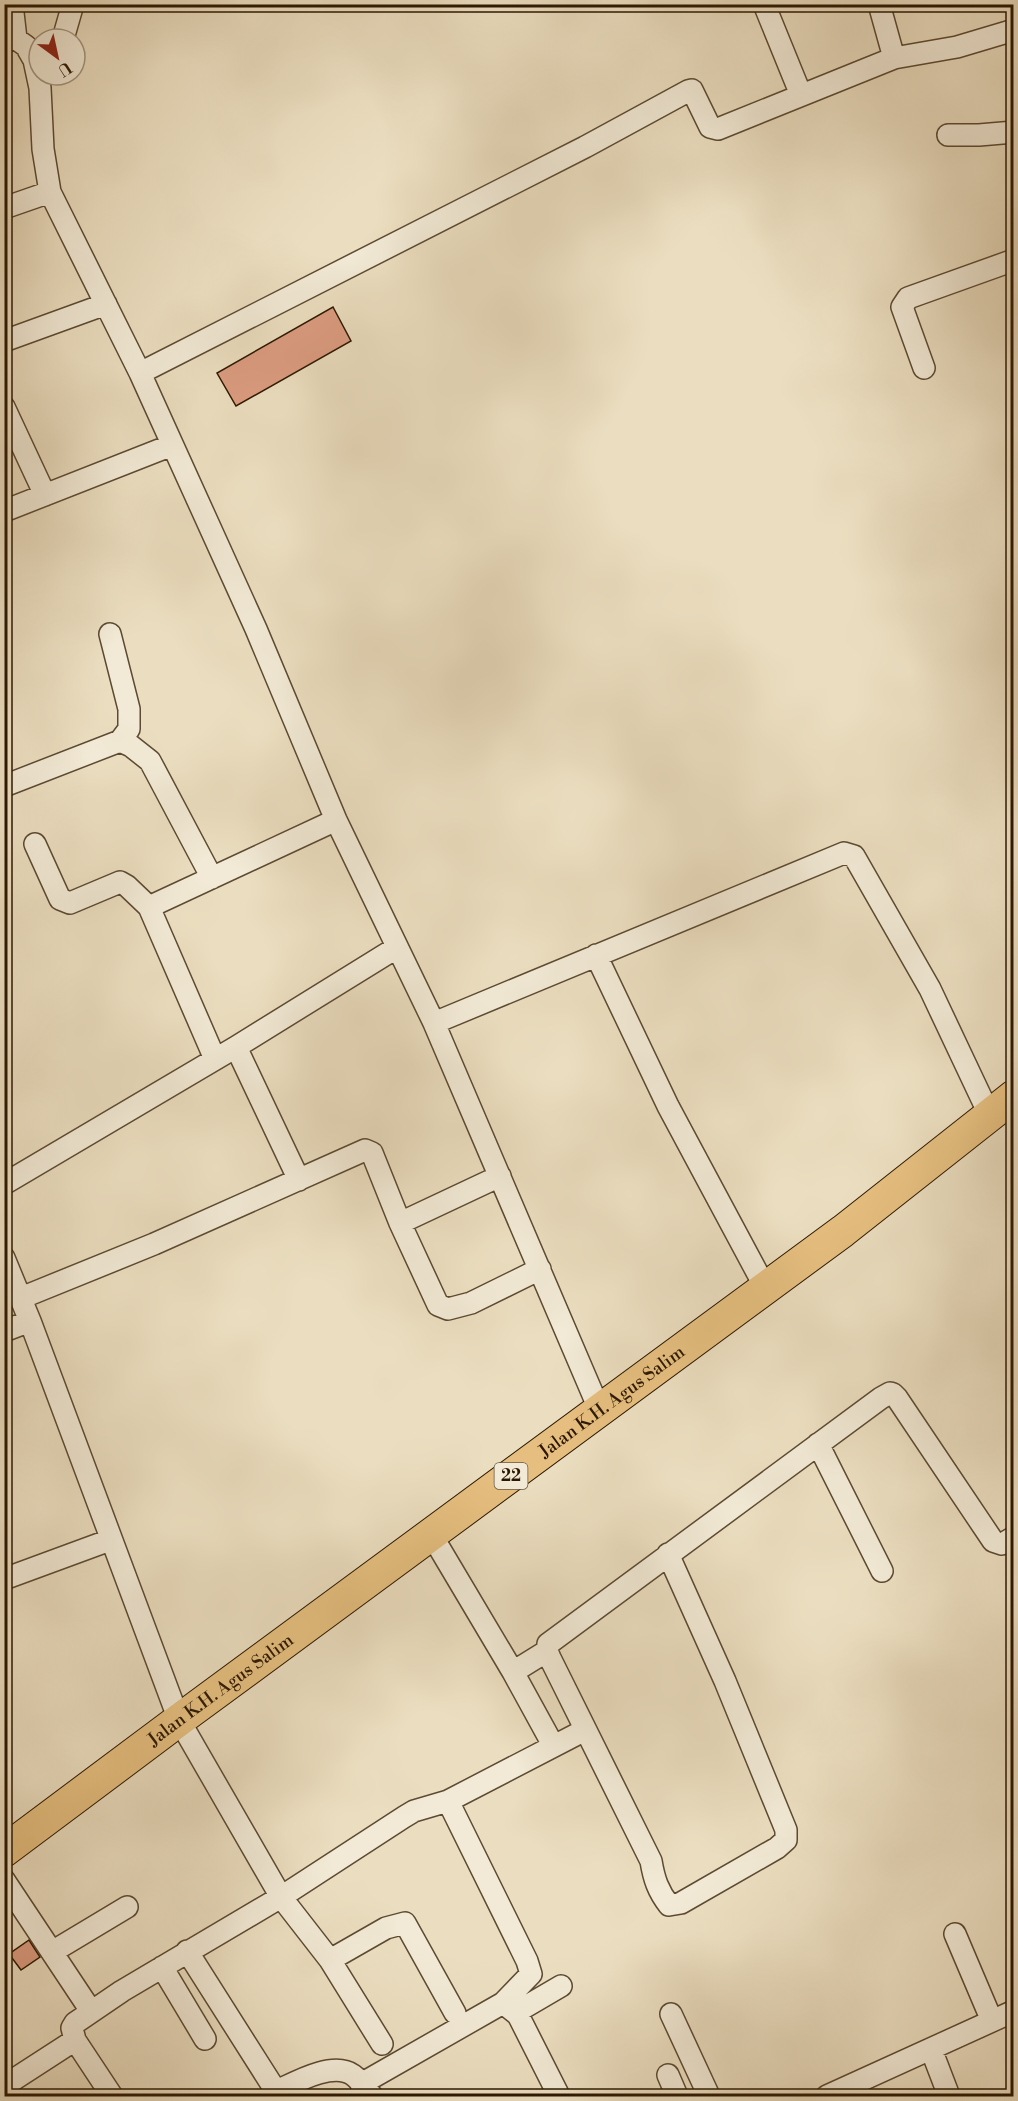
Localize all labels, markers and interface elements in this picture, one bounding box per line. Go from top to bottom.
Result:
north arrow [27,27,87,87]
text: U [53,57,75,81]
street label: Jalan K.H. Agus Salim [533,1340,689,1463]
road number: 22 [494,1463,528,1489]
street label: Jalan K.H. Agus Salim [142,1628,298,1752]

